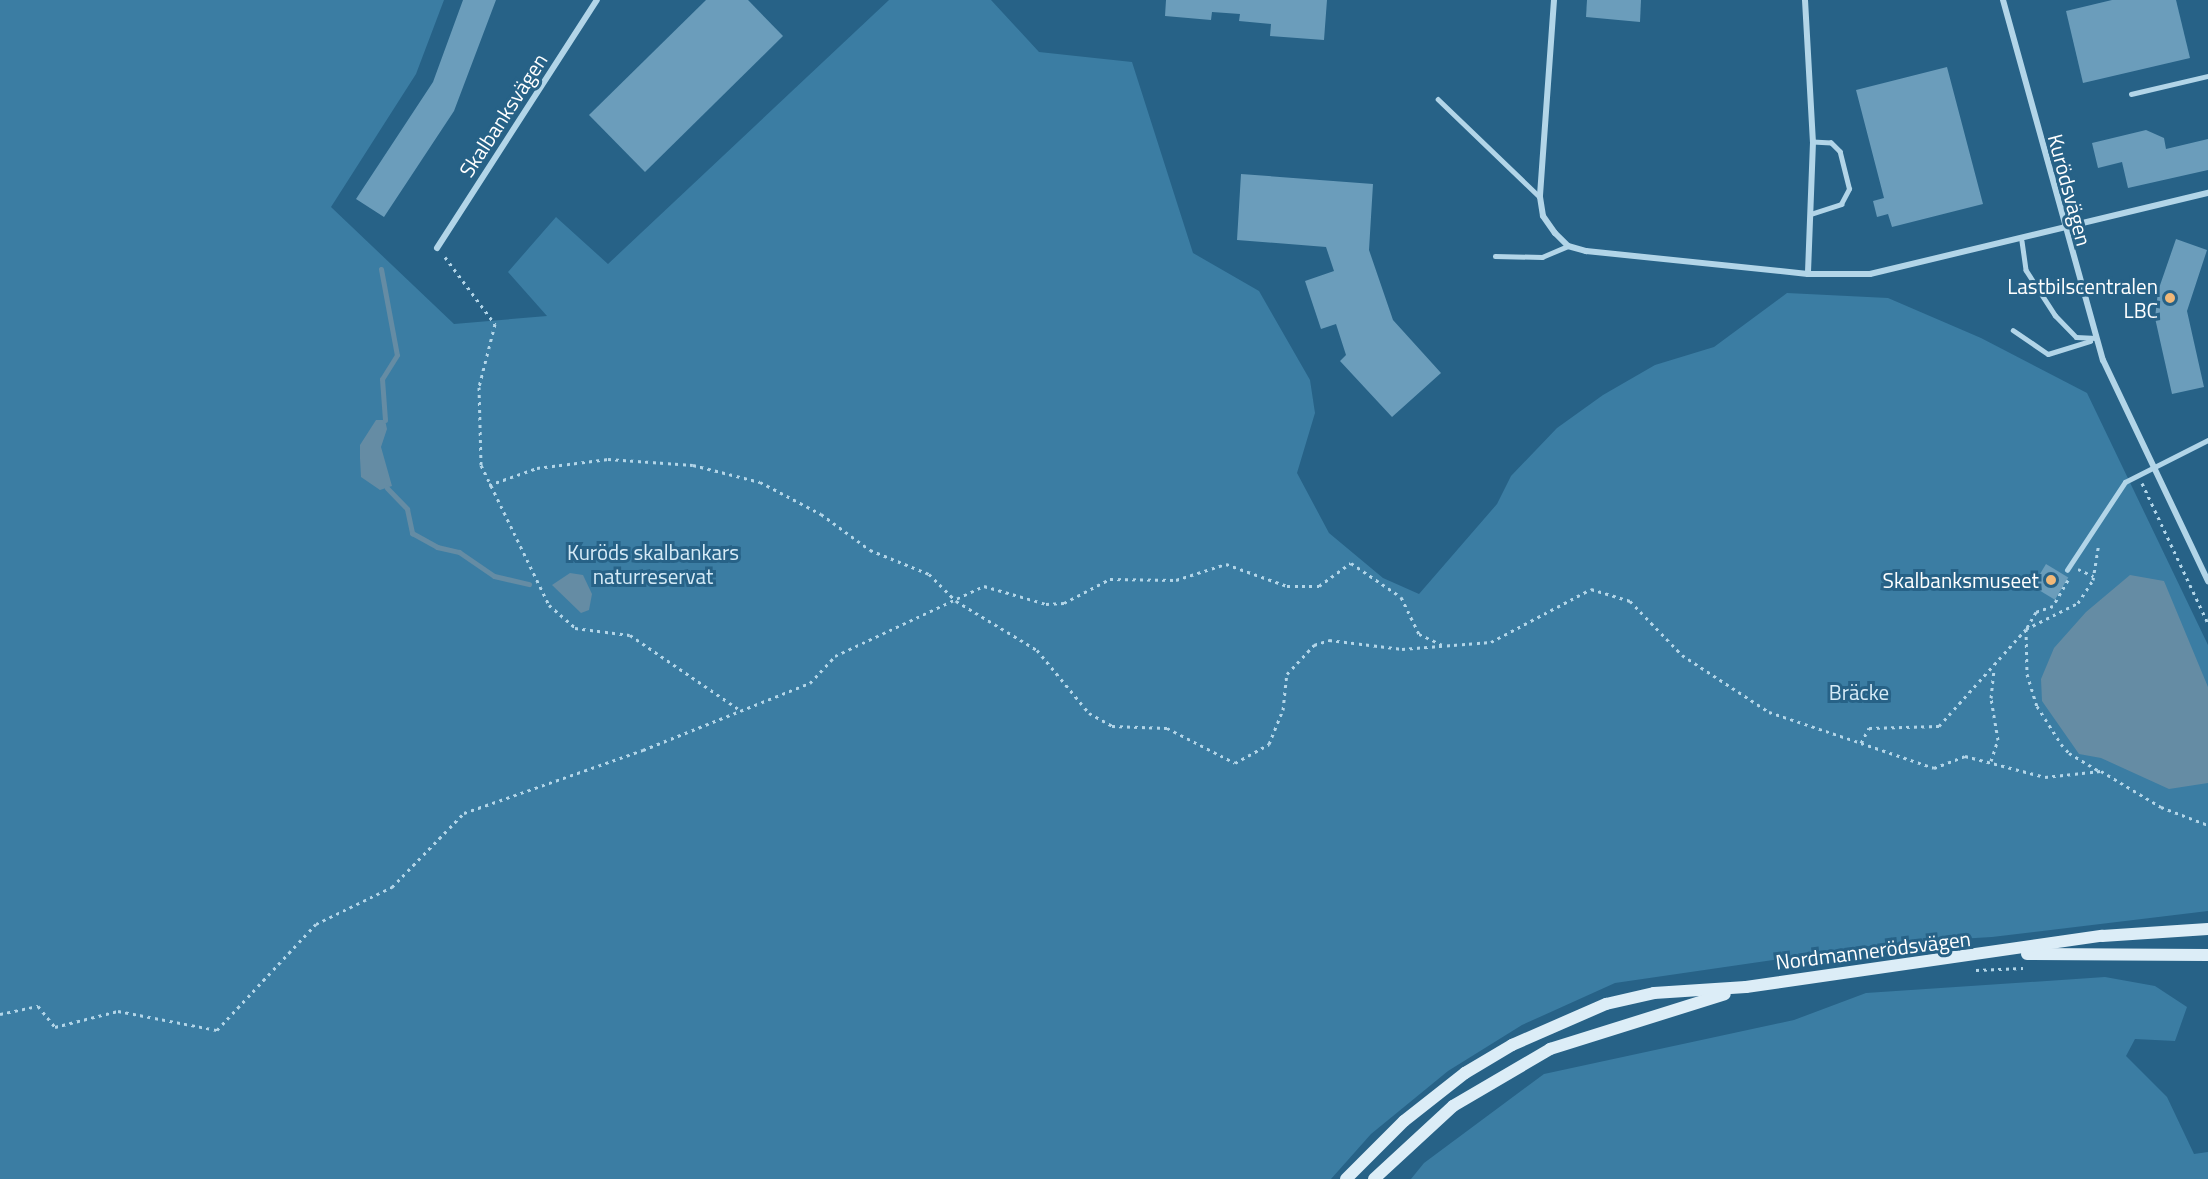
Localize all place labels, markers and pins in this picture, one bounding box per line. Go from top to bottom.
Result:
place label: Lastbilscentralen LBC [2007,273,2158,323]
marker: Lastbilscentralen LBC [2163,291,2177,305]
place label: Skalbanksmuseet [1883,567,2039,593]
marker: Skalbanksmuseet [2044,573,2058,587]

